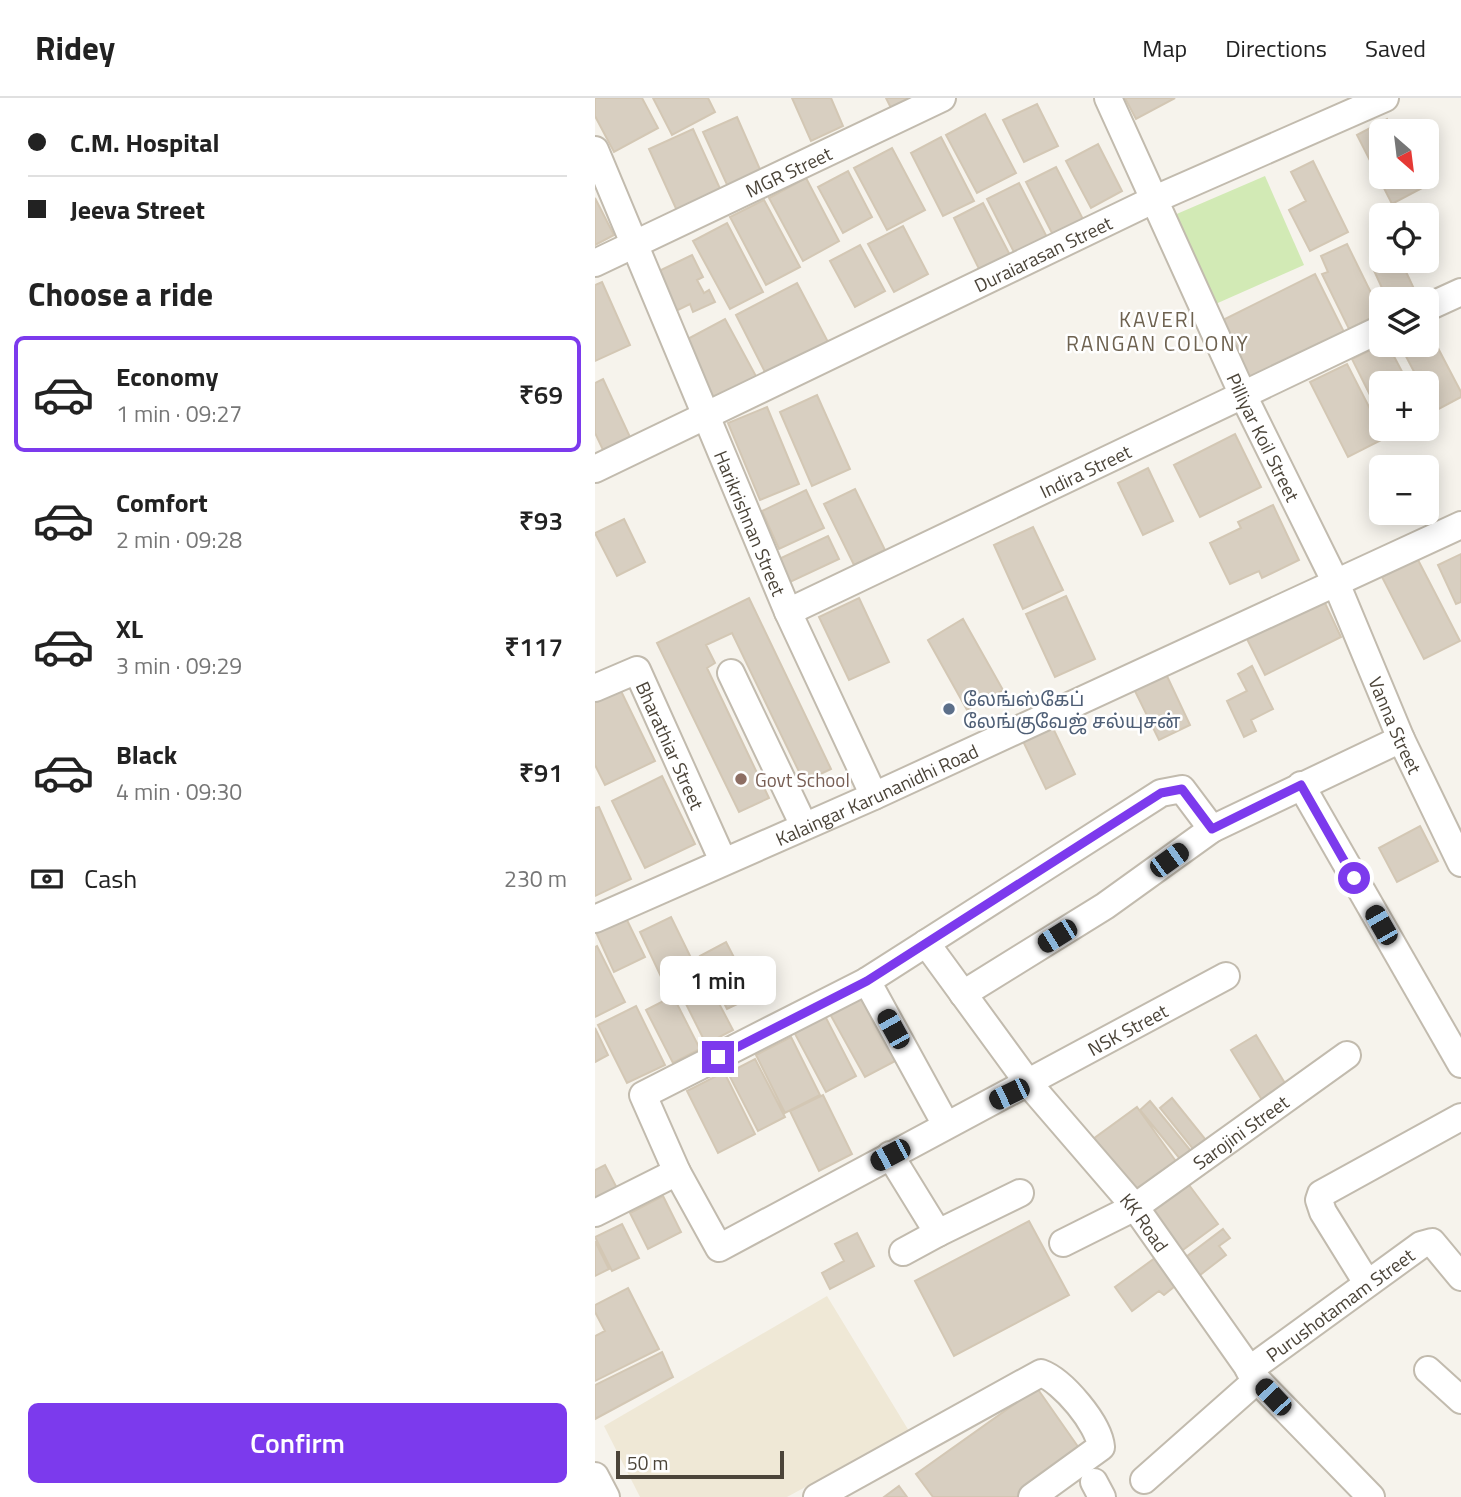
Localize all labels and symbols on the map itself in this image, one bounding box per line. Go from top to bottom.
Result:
north arrow [1369,119,1439,189]
street label: MGR Street [740,138,837,204]
street label: Duraiarasan Street [969,207,1117,299]
district label: KAVERI RANGAN COLONY [1066,303,1250,359]
street label: Pilliyar Koil Street [1220,368,1308,506]
street label: Indira Street [1034,436,1136,505]
street label: Harikrishnan Street [707,446,794,600]
street label: Vanna Street [1362,672,1430,779]
street label: Bharathiar Street [629,676,712,814]
place label: லேங்ஸ்கேப் லேங்குவேஜ் சல்யுசன் [963,684,1181,735]
marker: லேங்ஸ்கேப் லேங்குவேஜ் சல்யுசன் [941,701,957,717]
street label: Kalaingar Karunanidhi Road [770,736,983,852]
place label: Govt School [755,765,850,794]
marker: Govt School [733,771,749,787]
car [1146,839,1193,881]
route start [1338,862,1370,894]
car [1362,902,1401,948]
car [1034,916,1081,956]
callout: 1 min [660,956,776,1004]
street label: NSK Street [1082,995,1173,1062]
car [874,1006,913,1052]
route end [702,1041,734,1073]
car [986,1075,1033,1113]
street label: Sarojini Street [1186,1087,1295,1176]
car [867,1136,914,1174]
street label: KK Road [1114,1186,1177,1257]
street label: Purushotamam Street [1259,1240,1420,1368]
car [1251,1374,1296,1420]
scale bar [616,1448,784,1480]

